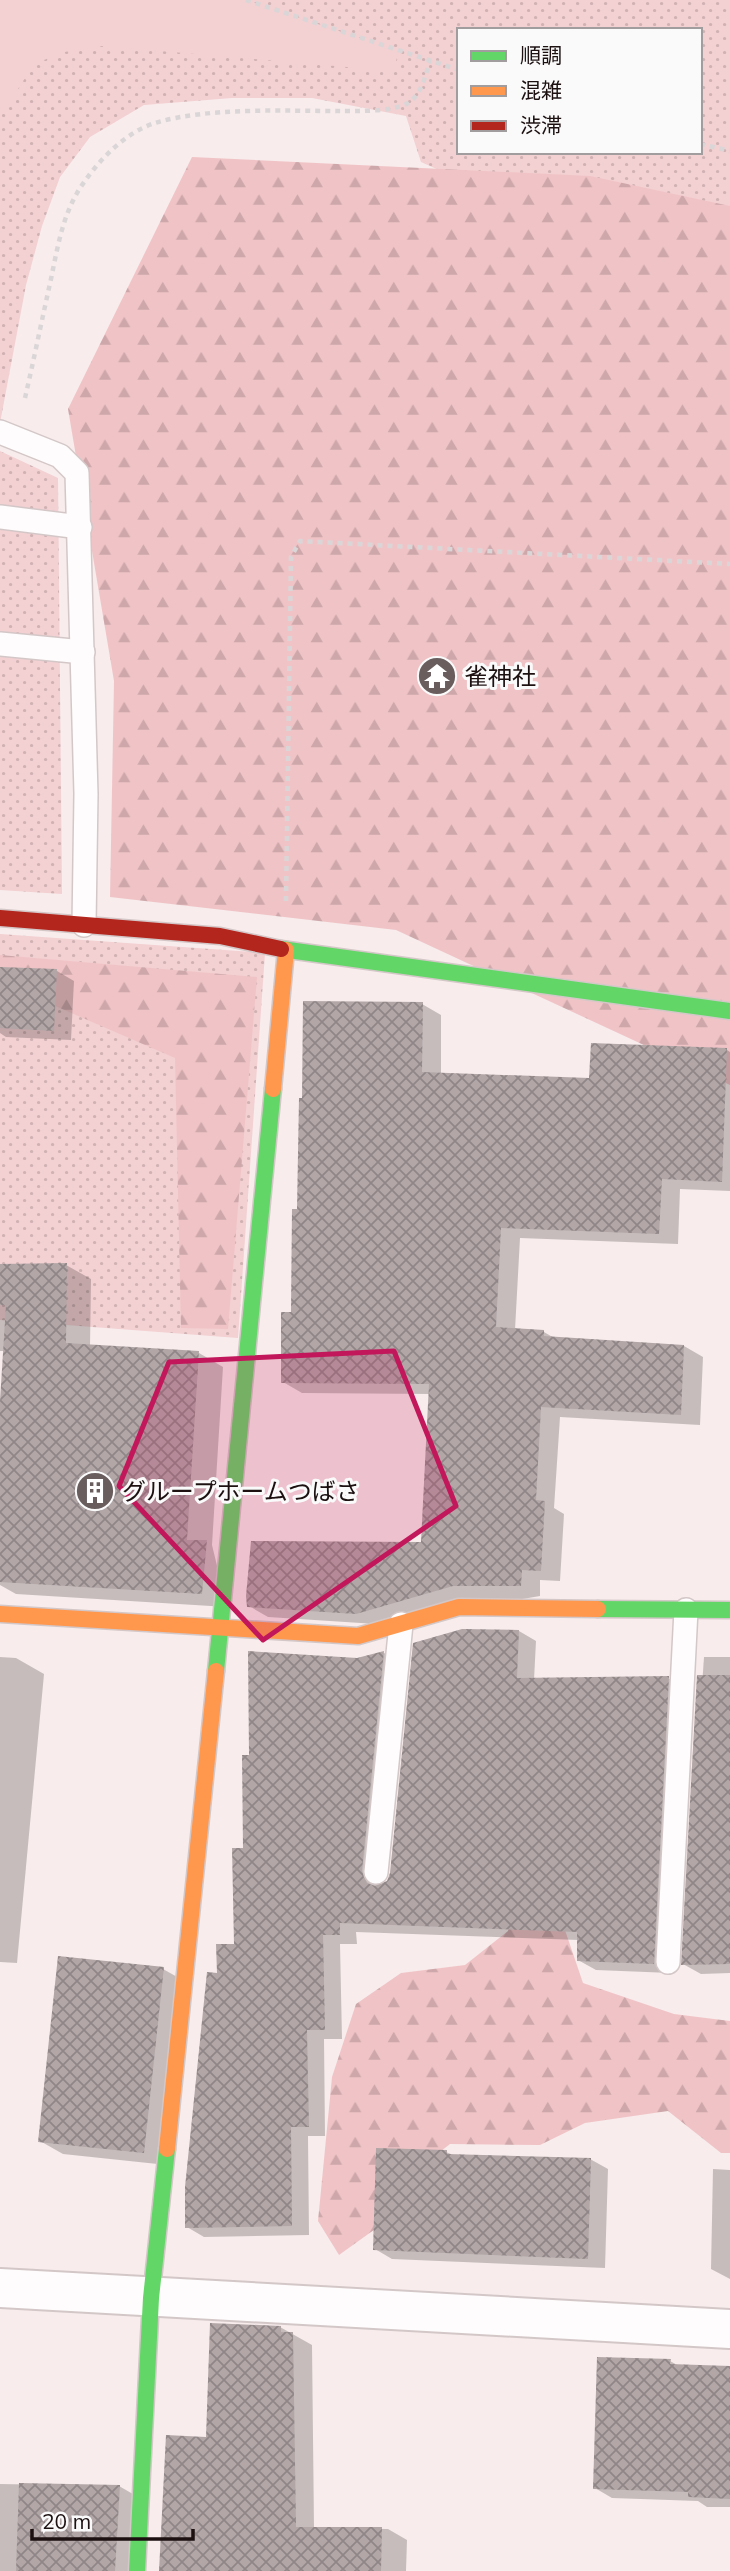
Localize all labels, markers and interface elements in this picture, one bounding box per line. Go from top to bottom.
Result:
legend [457,28,702,154]
text: 順調 [520,42,562,68]
text: 混雑 [520,77,562,103]
text: 渋滞 [520,112,562,138]
temple icon: 雀神社 [416,655,458,697]
place label: 雀神社 [464,661,536,691]
building icon: グループホームつばさ [74,1470,116,1512]
place label: グループホームつばさ [122,1476,360,1506]
scale bar [32,2498,192,2542]
text: 20 m [42,2508,91,2534]

